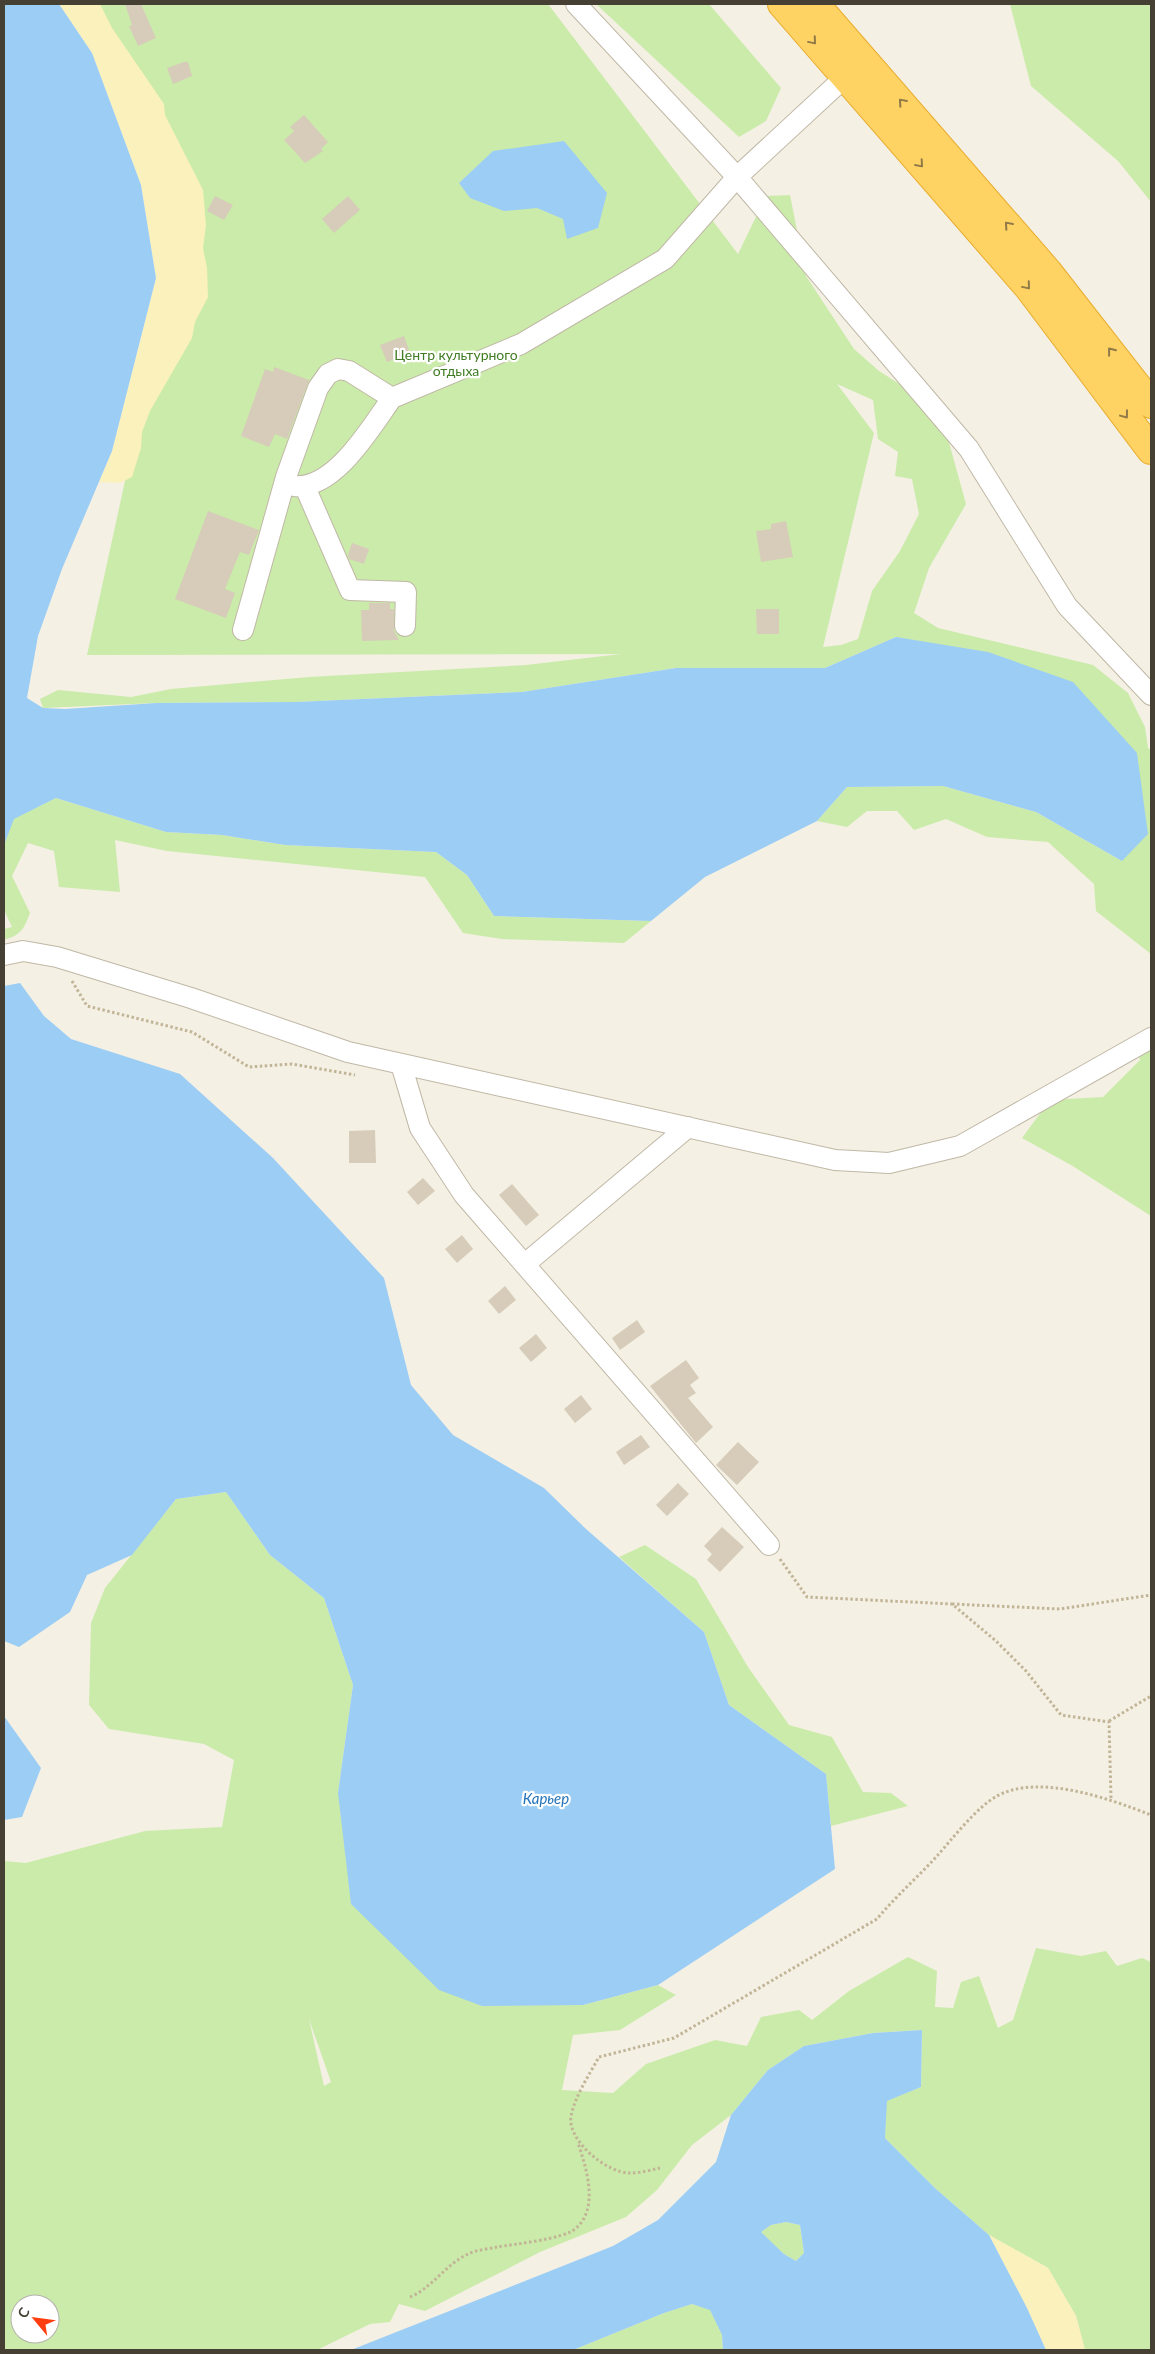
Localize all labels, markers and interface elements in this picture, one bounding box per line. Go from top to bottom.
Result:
one-way arrow [808,35,816,44]
one-way arrow [899,99,908,108]
one-way arrow [914,158,923,167]
one-way arrow [1005,222,1014,231]
one-way arrow [1022,280,1031,289]
park label: Центр культурного отдыха [394,346,518,379]
one-way arrow [1107,348,1116,357]
one-way arrow [1120,409,1128,418]
water label: Карьер [523,1789,569,1807]
north arrow [10,2294,60,2344]
text: С [14,2304,33,2321]

